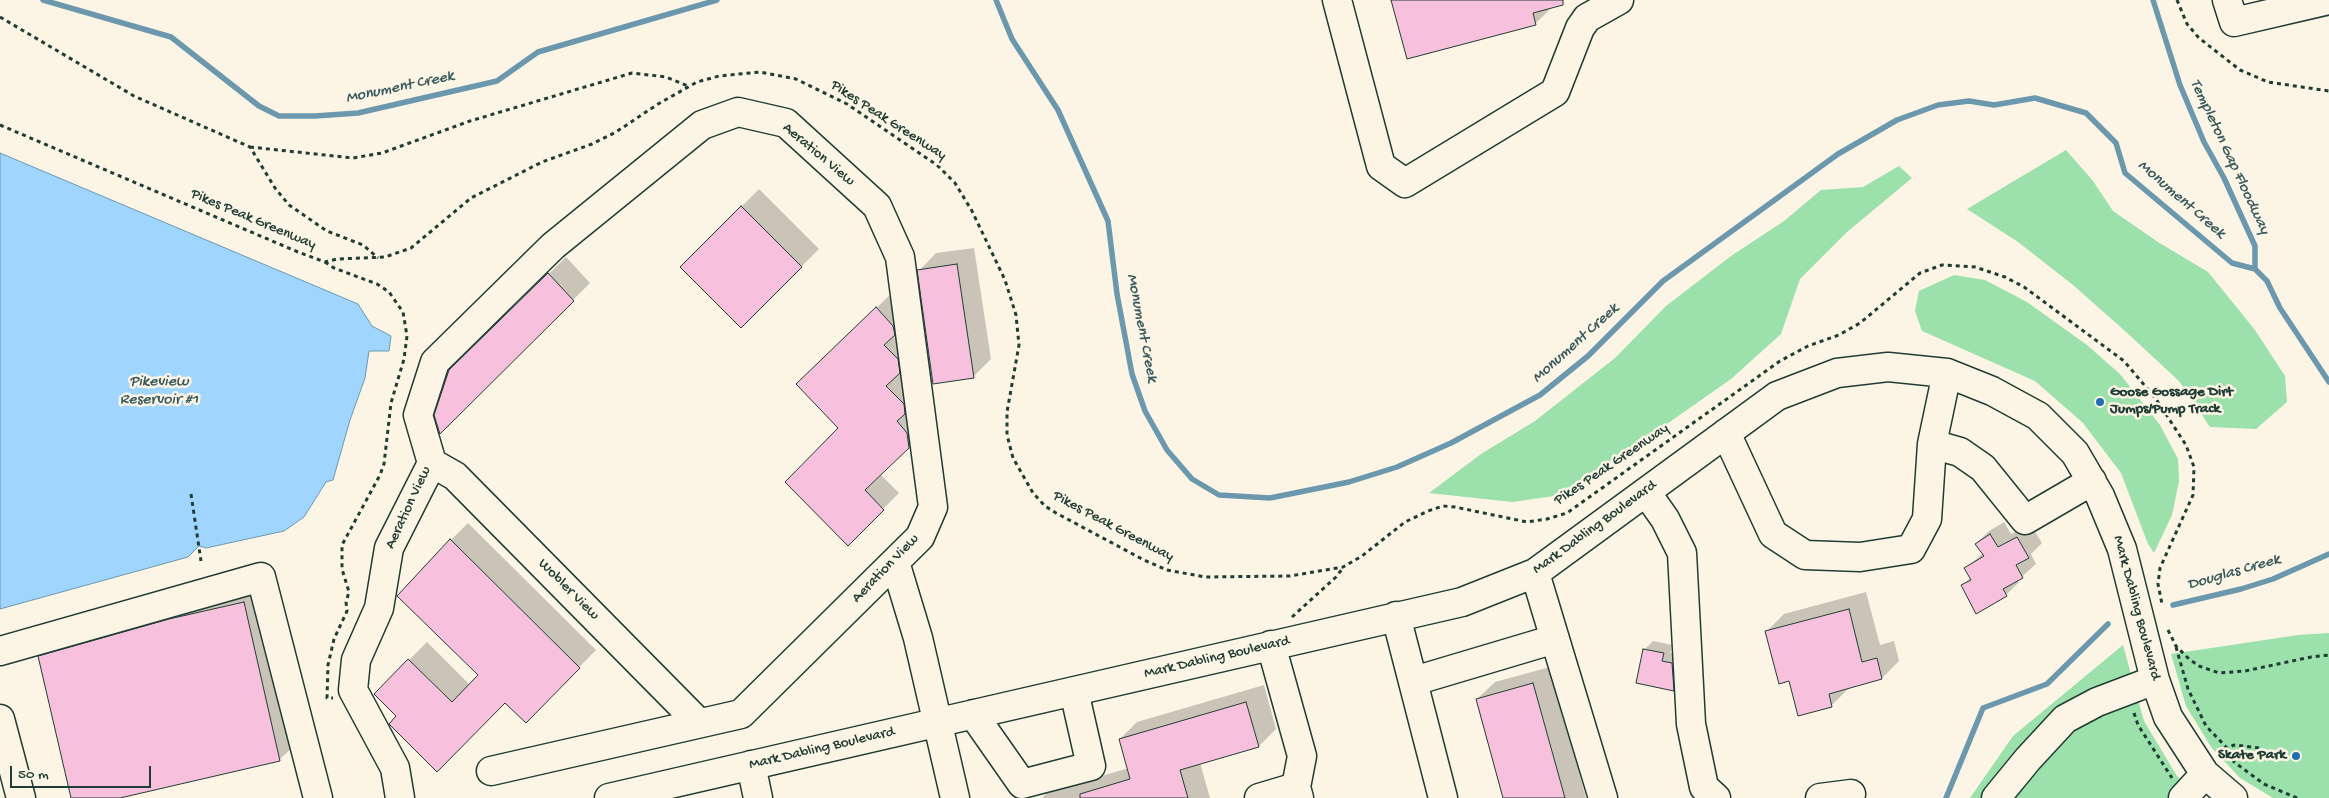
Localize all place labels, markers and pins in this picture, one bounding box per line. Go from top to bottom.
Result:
place label: Goose Gossage Dirt Jumps/Pump Track [2110,384,2233,419]
marker: Goose Gossage Dirt Jumps/Pump Track [2094,396,2106,408]
place label: Skate Park [2218,747,2286,765]
marker: Skate Park [2290,750,2302,762]

